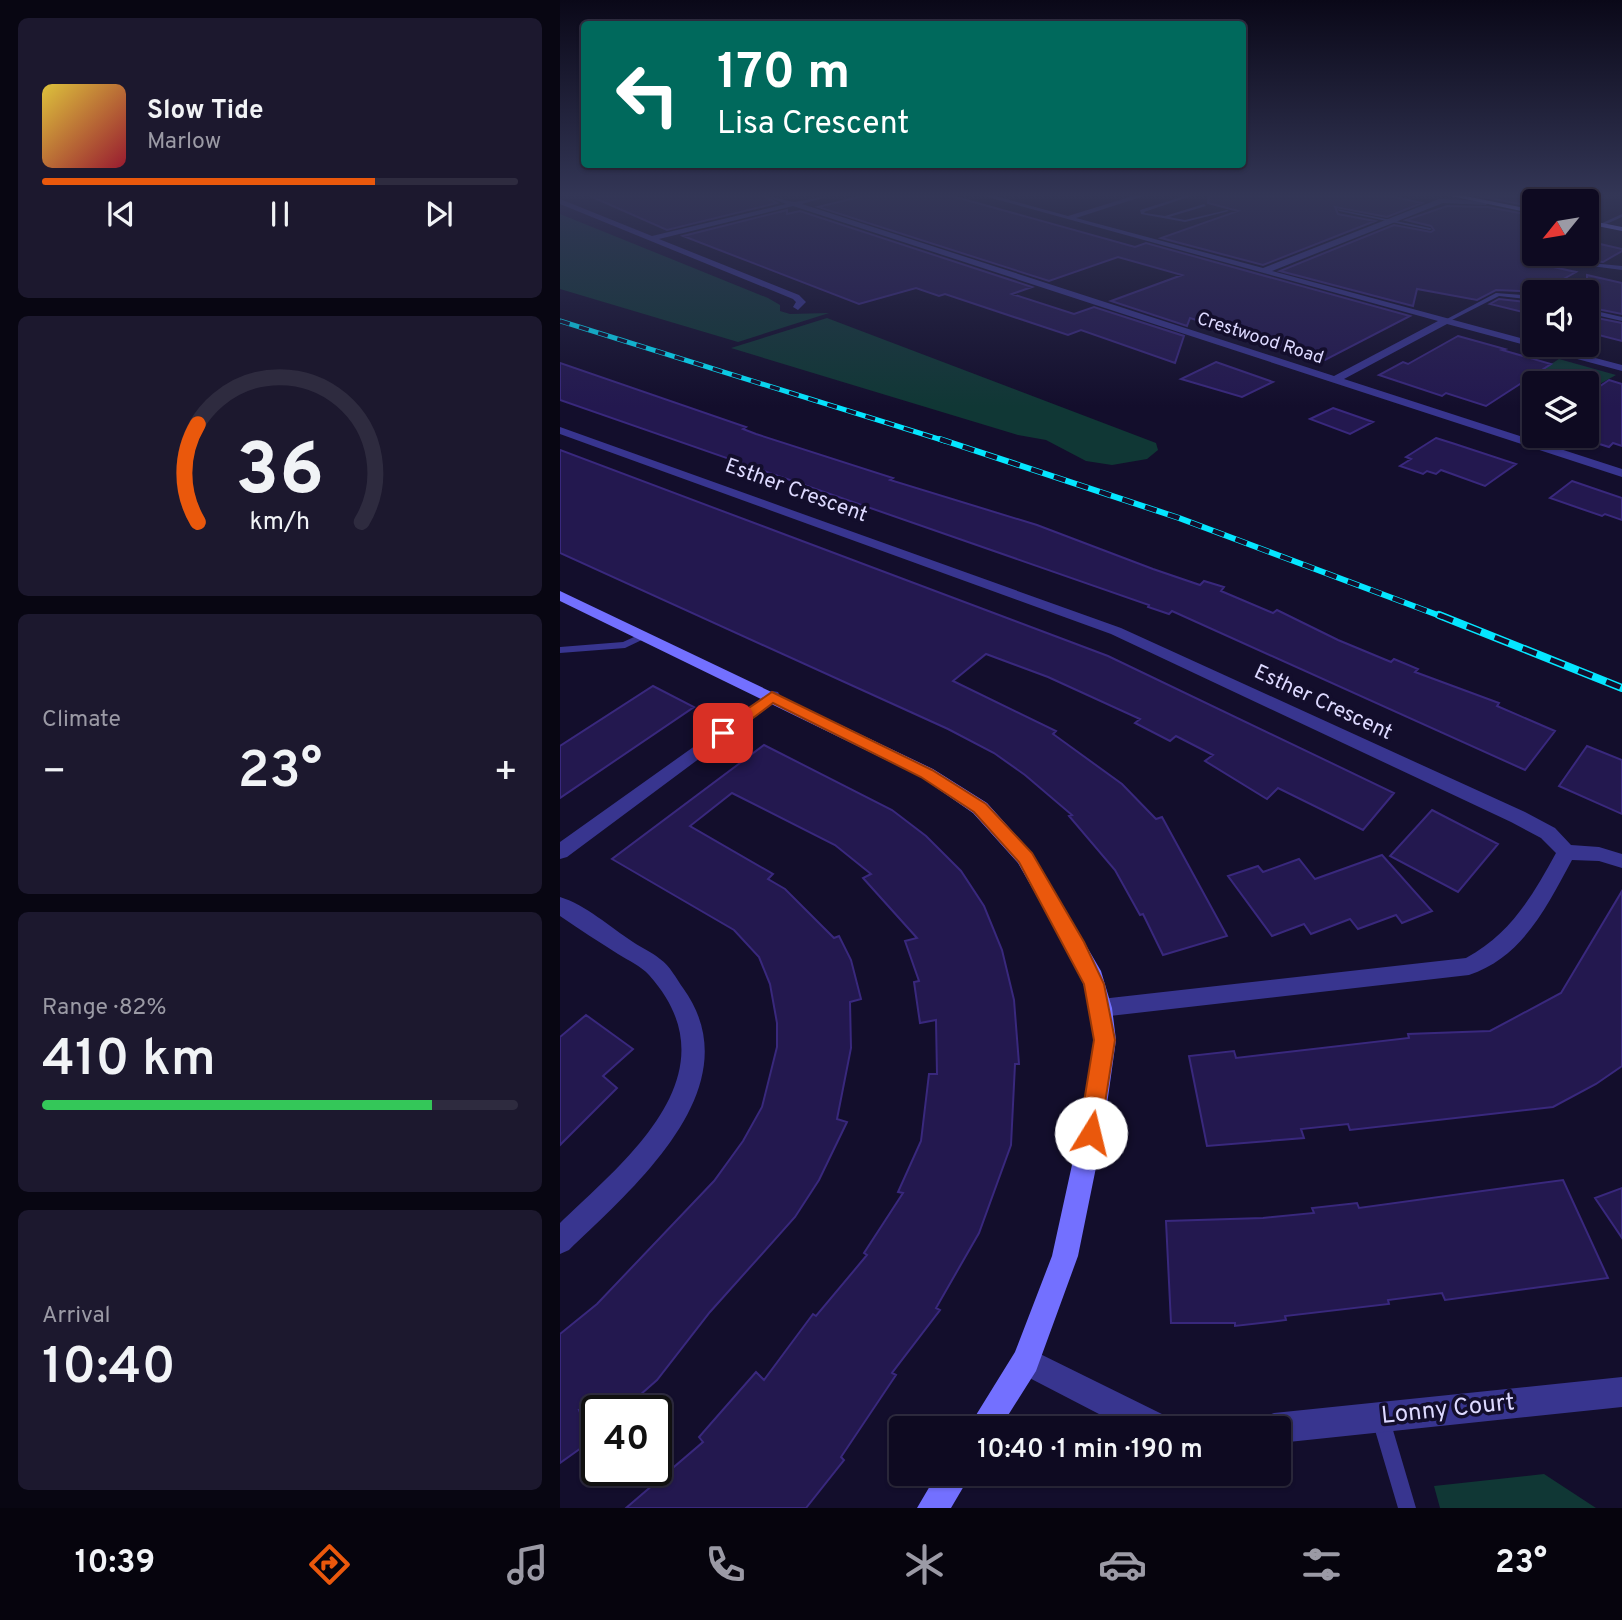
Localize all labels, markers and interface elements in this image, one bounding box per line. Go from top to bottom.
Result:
text: 170 m [717,44,850,106]
icon: left [602,49,693,140]
text: Slow Tide [147,95,264,128]
text: Lisa Crescent [717,105,909,145]
text: Marlow [147,128,221,157]
north arrow [1522,189,1600,266]
map controls [1522,189,1599,448]
icon: previous [102,195,140,233]
icon: pause [261,195,299,233]
icon: next [420,195,458,233]
button: sound [1522,280,1599,357]
street label: Crestwood Road [1194,308,1326,370]
button: layers [1522,371,1599,448]
text: 36 [236,428,324,520]
street label: Esther Crescent [721,453,871,529]
text: km/h [250,507,310,539]
street label: Esther Crescent [1249,659,1397,747]
pin [693,703,753,763]
text: Climate [42,706,121,735]
icon: arrive [704,714,742,752]
text: 23° [238,740,322,806]
text: − [42,749,67,798]
text: + [493,749,518,798]
text: Range · 82% [42,994,166,1023]
text: 410 km [42,1028,216,1094]
position arrow [1054,1096,1128,1170]
text: Arrival [42,1302,111,1331]
text: 10:40 [42,1336,176,1402]
street label: Lonny Court [1380,1388,1516,1432]
speed limit sign: 40 [581,1395,672,1486]
text: 10:40 · 1 min · 190 m [977,1434,1203,1467]
icon: directions [305,1540,354,1589]
icon: music [503,1540,552,1589]
icon: phone [701,1540,750,1589]
icon: climate [900,1540,949,1589]
icon: car [1098,1540,1147,1589]
icon: filters [1297,1540,1346,1589]
text: 10:39 [75,1544,155,1584]
text: 23° [1495,1544,1547,1584]

